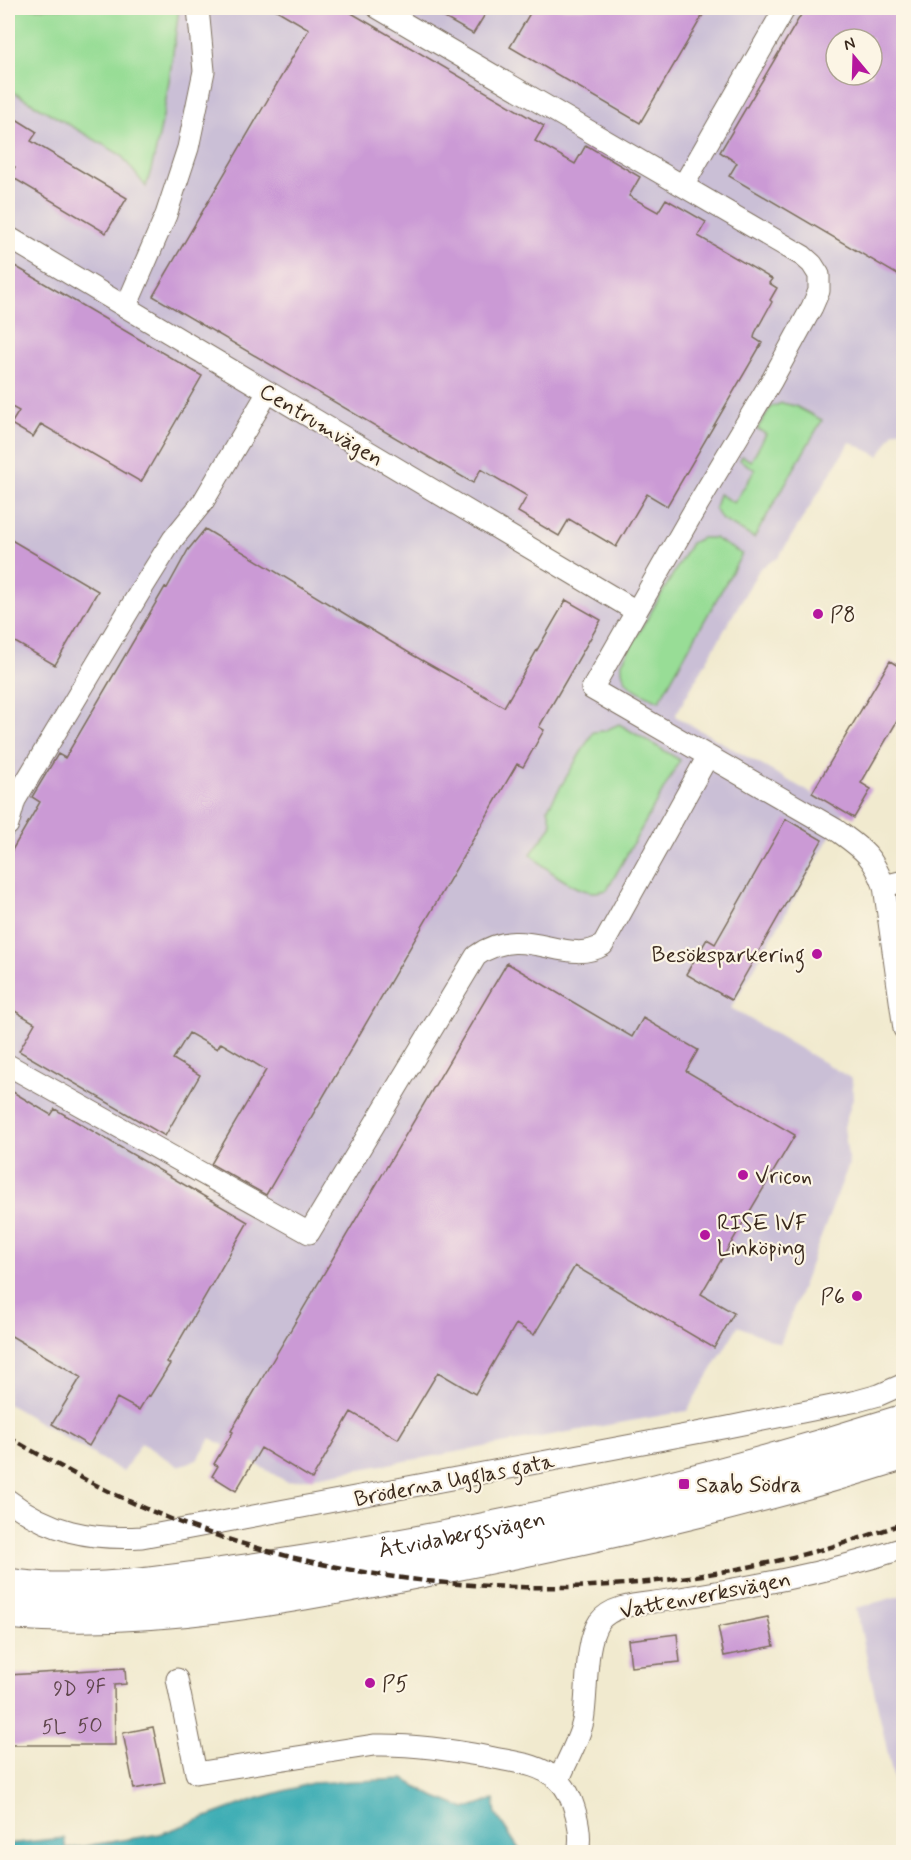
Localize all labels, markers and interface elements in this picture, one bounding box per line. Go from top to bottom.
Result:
north arrow [824,27,884,87]
text: N [841,33,858,56]
street label: Centrumvägen [253,378,388,475]
place label: P8 [830,602,856,630]
marker: P8 [811,607,825,621]
place label: Besöksparkering [652,942,805,973]
marker: Besöksparkering [810,947,824,961]
place label: Vricon [755,1163,812,1191]
marker: Vricon [736,1168,750,1182]
place label: RISE IVF Linköping [717,1210,808,1266]
marker: RISE IVF Linköping [698,1228,712,1242]
place label: P6 [821,1284,845,1312]
marker: P6 [850,1289,864,1303]
street label: Bröderna Ugglas gata [352,1448,558,1517]
place label: Saab Södra [696,1472,801,1500]
marker: Saab Södra [677,1477,691,1491]
street label: Åtvidabergsvägen [376,1505,548,1565]
street label: Vattenverksvägen [618,1566,793,1627]
place label: P5 [382,1671,408,1699]
house number: 9F [86,1674,106,1701]
house number: 9D [53,1676,77,1703]
marker: P5 [363,1676,377,1690]
house number: 5O [77,1713,103,1740]
house number: 5L [42,1714,67,1741]

